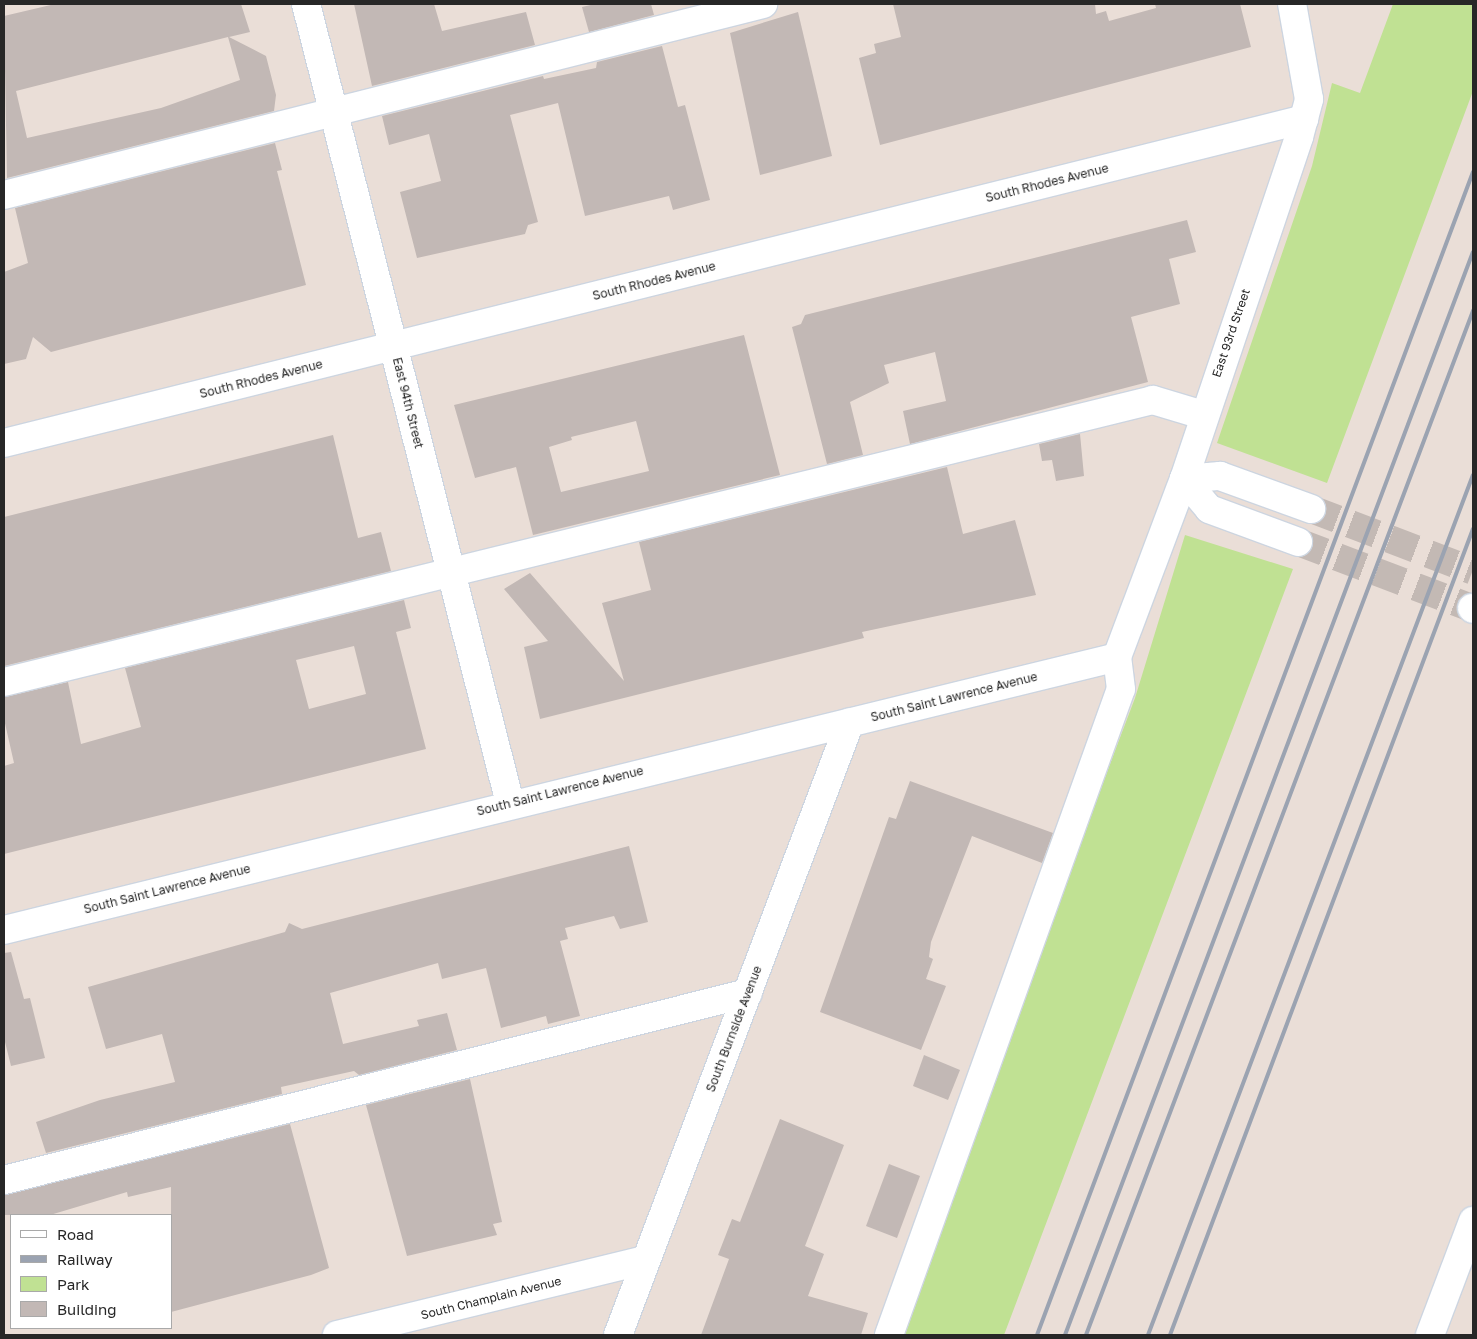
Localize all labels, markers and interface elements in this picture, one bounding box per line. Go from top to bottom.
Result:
street label: South Rhodes Avenue [984,161,1110,205]
street label: South Rhodes Avenue [591,259,717,303]
street label: East 93rd Street [1209,287,1253,379]
street label: East 94th Street [390,356,426,450]
street label: South Rhodes Avenue [198,357,324,401]
street label: South Saint Lawrence Avenue [869,669,1039,725]
street label: South Saint Lawrence Avenue [475,763,645,819]
street label: South Saint Lawrence Avenue [82,861,252,917]
street label: South Burnside Avenue [703,964,765,1094]
legend [10,1214,172,1329]
text: Road [57,1225,94,1243]
text: Railway [57,1250,113,1268]
street label: South Champlain Avenue [419,1274,563,1322]
text: Park [57,1275,89,1293]
text: Building [57,1300,117,1318]

